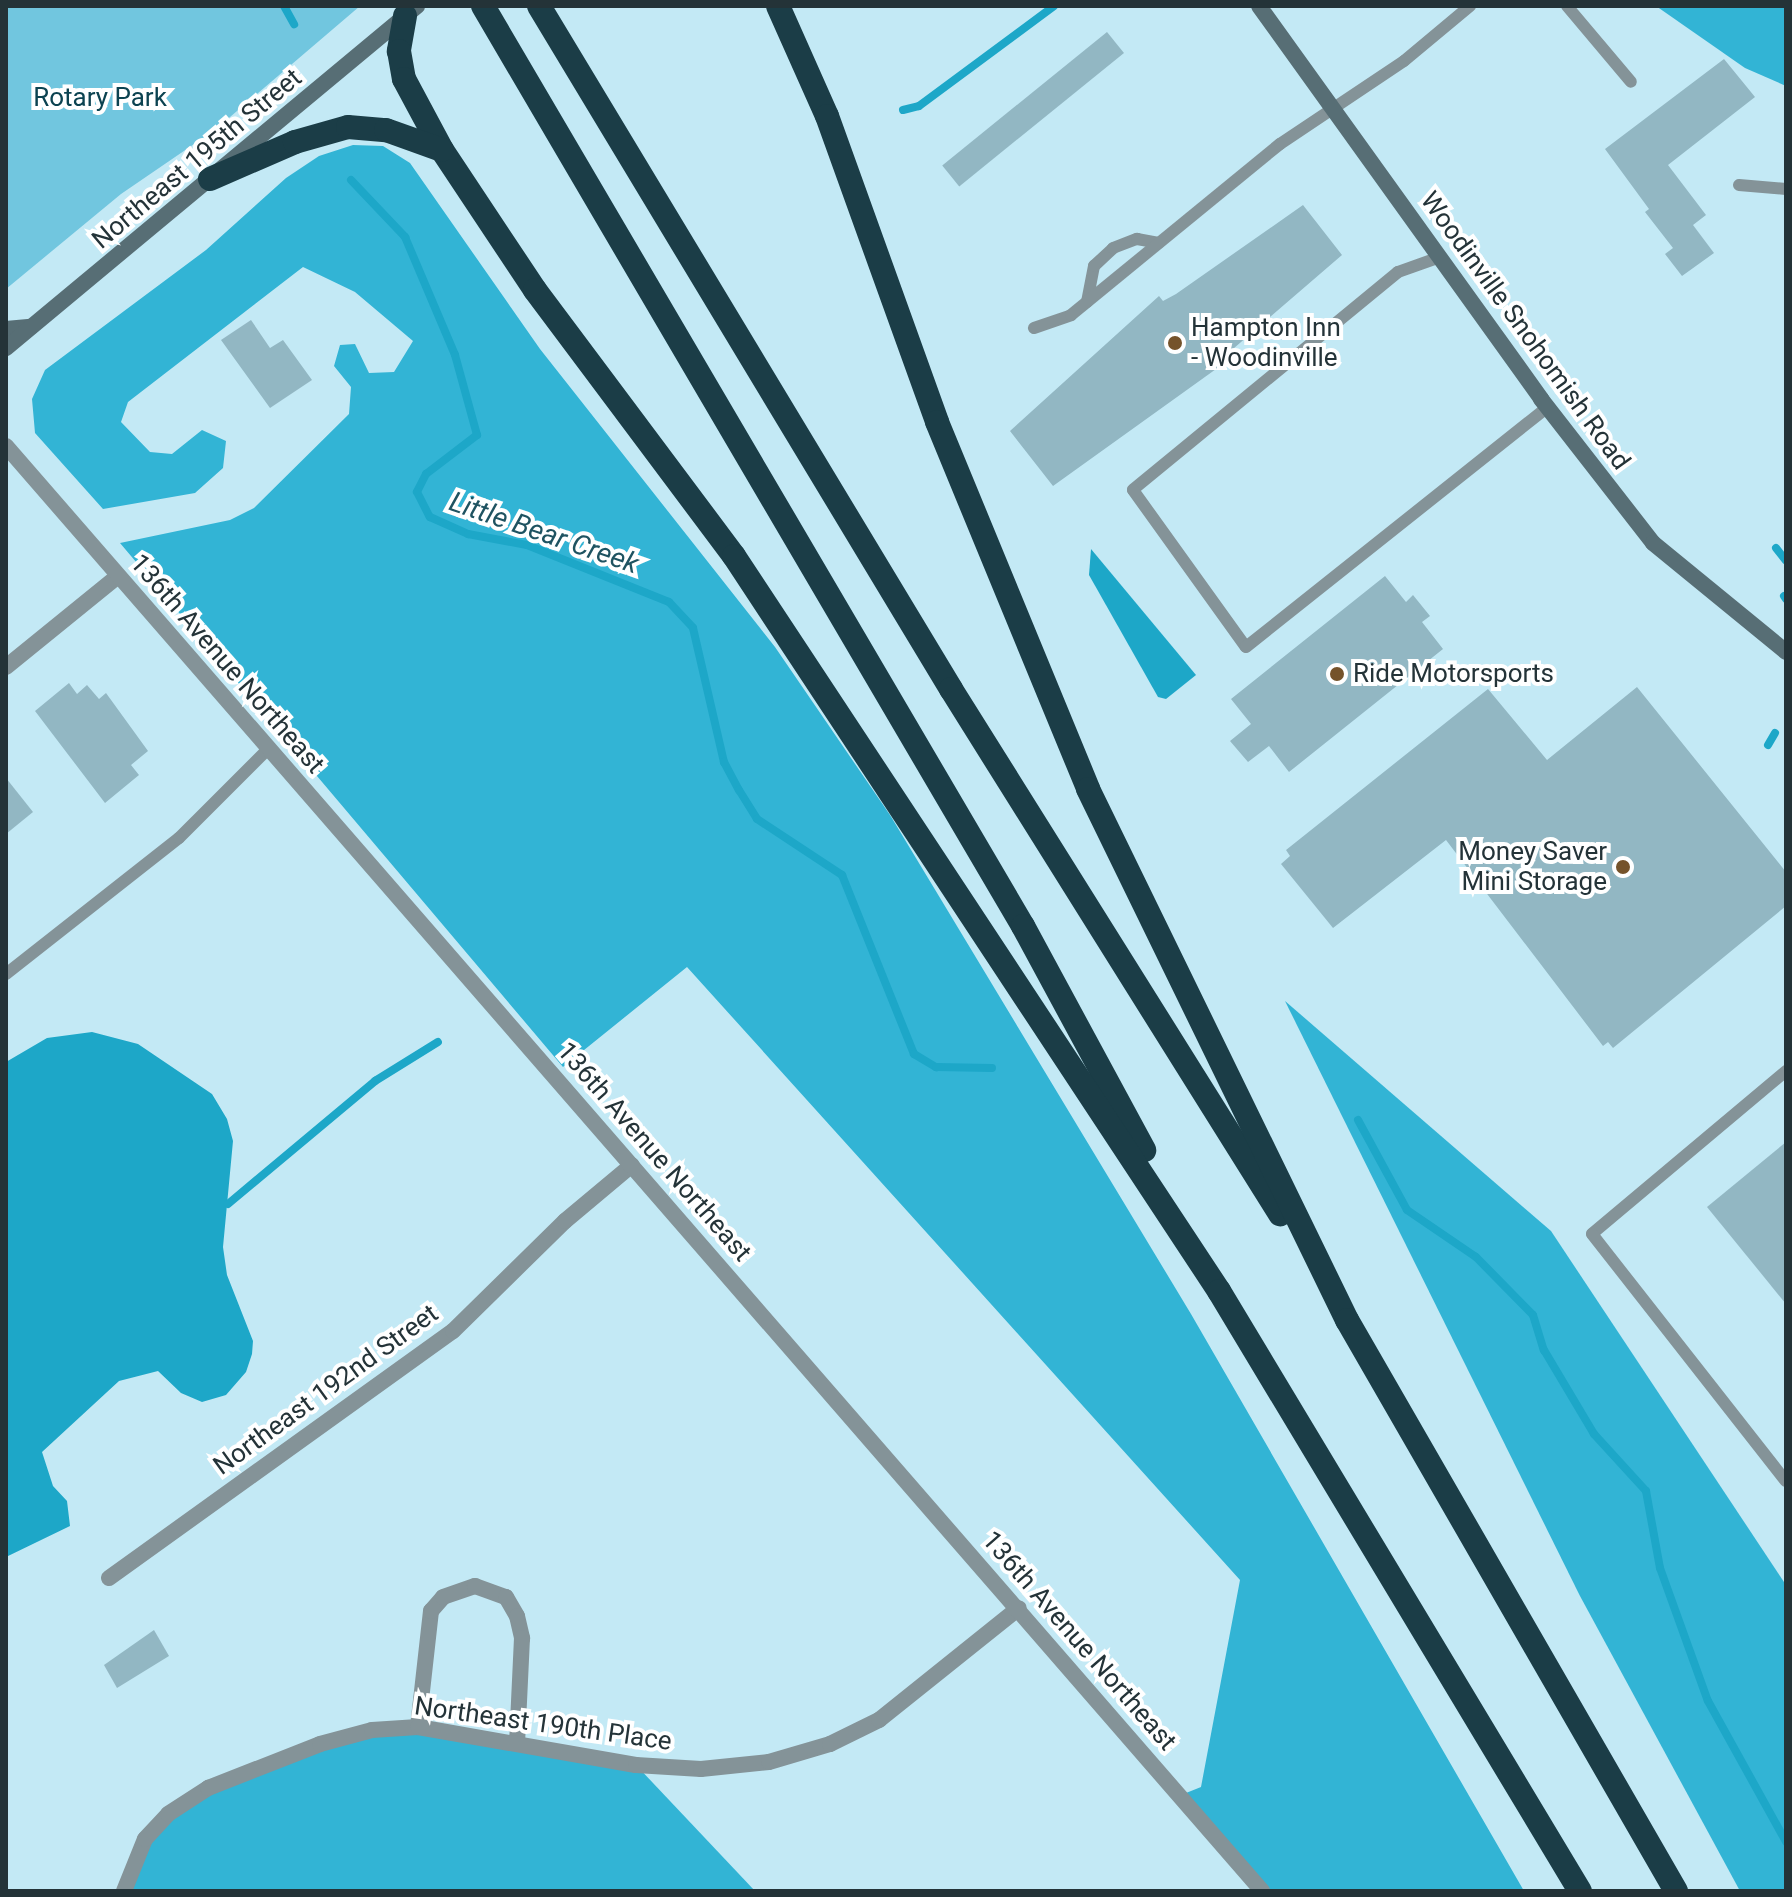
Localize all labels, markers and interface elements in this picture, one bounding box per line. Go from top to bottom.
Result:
street label: Northeast 195th Street [86,62,308,256]
park label: Rotary Park [33,82,167,114]
street label: Woodinville Snohomish Road [1414,186,1636,476]
place label: Hampton Inn - Woodinville [1191,312,1341,374]
marker: Hampton Inn - Woodinville [1166,334,1184,352]
water label: Little Bear Creek [445,485,643,581]
street label: 136th Avenue Northeast [123,548,331,780]
place label: Ride Motorsports [1353,658,1554,690]
marker: Ride Motorsports [1328,665,1346,683]
place label: Money Saver Mini Storage [1458,836,1607,898]
marker: Money Saver Mini Storage [1614,858,1632,876]
street label: 136th Avenue Northeast [550,1036,758,1268]
street label: Northeast 192nd Street [208,1298,444,1482]
street label: 136th Avenue Northeast [975,1525,1183,1757]
street label: Northeast 190th Place [412,1691,674,1757]

